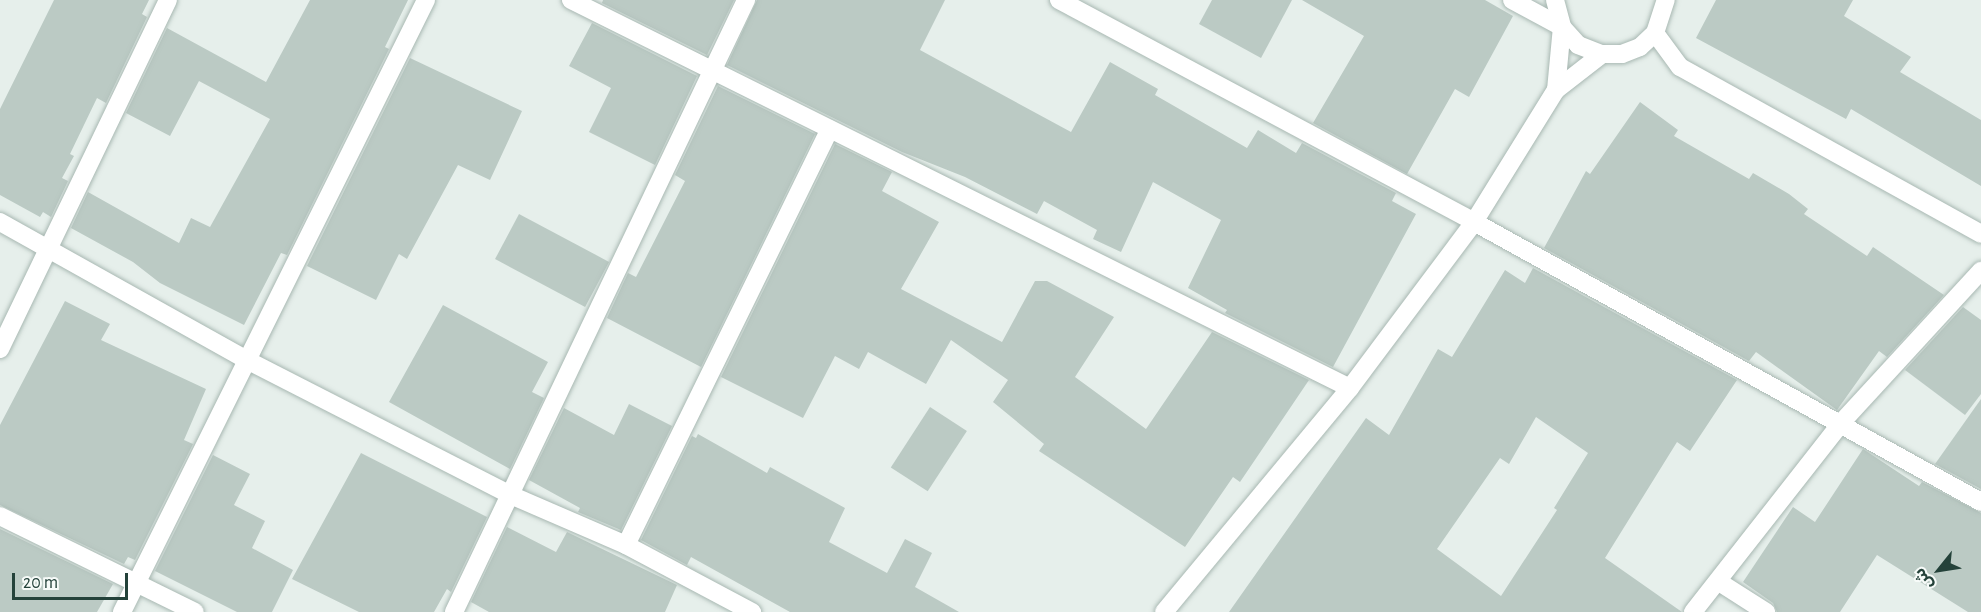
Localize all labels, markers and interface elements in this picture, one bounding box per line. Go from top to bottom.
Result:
north arrow [1909,540,1969,600]
scale bar [15,561,130,599]
text: ش [1911,566,1936,592]
text: 20 m [23,574,58,592]

